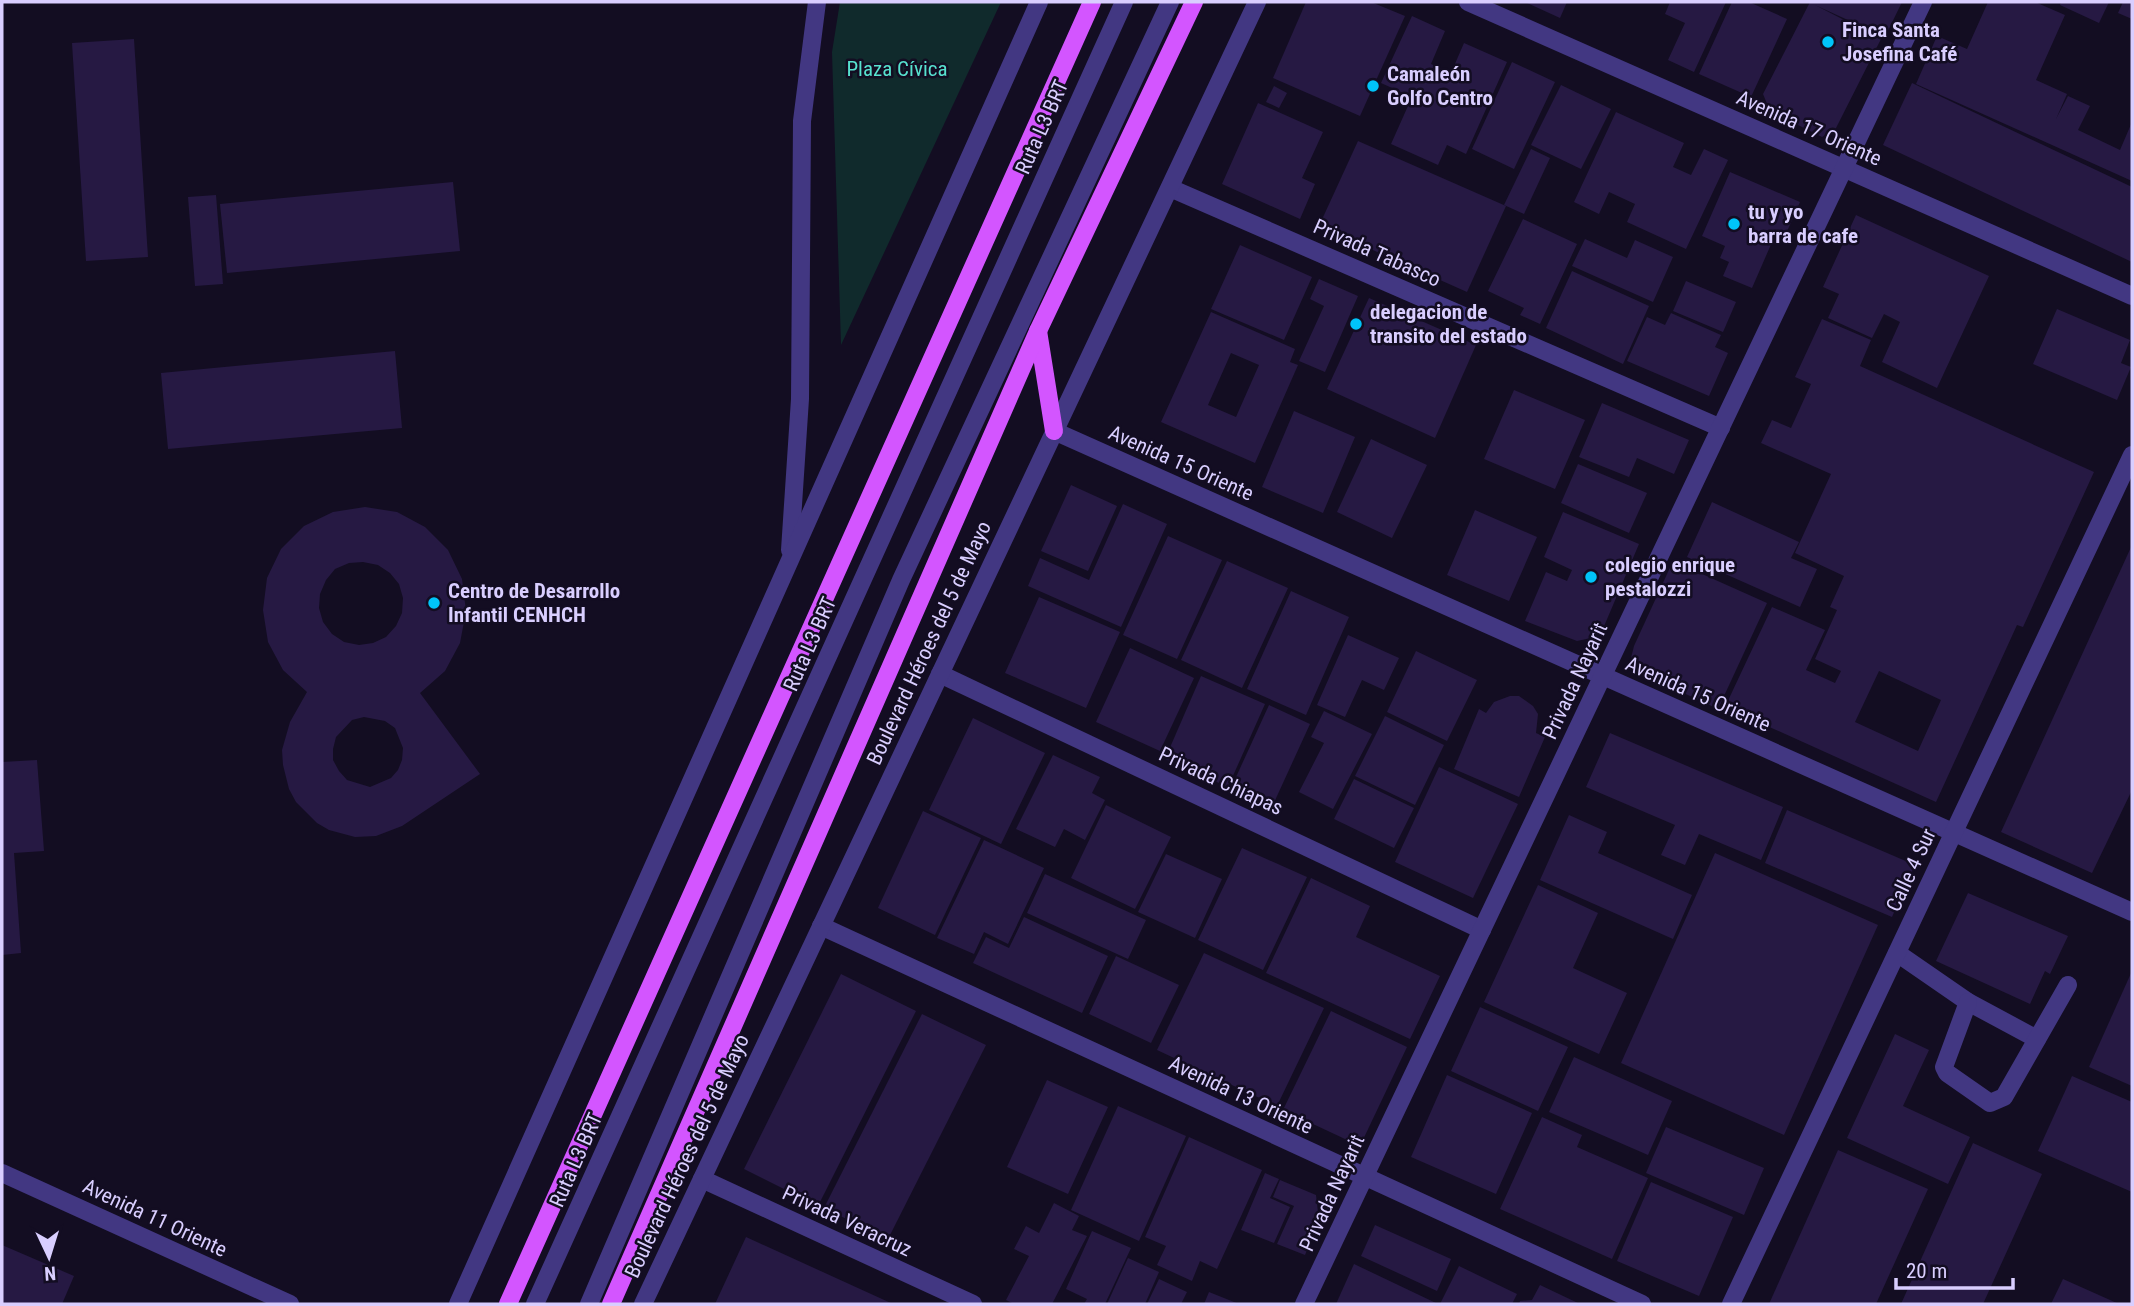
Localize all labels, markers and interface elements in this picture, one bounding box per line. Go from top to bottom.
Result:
place label: Finca Santa Josefina Café [1842,18,1957,66]
marker: Finca Santa Josefina Café [1820,34,1836,50]
park label: Plaza Cívica [846,57,948,81]
place label: Camaleón Golfo Centro [1387,62,1493,110]
street label: Ruta L3 BRT [1011,76,1073,178]
marker: Camaleón Golfo Centro [1365,78,1381,94]
street label: Avenida 17 Oriente [1733,85,1885,171]
place label: tu y yo barra de cafe [1748,200,1858,248]
street label: Privada Tabasco [1310,214,1444,292]
marker: tu y yo barra de cafe [1726,216,1742,232]
place label: delegacion de transito del estado [1370,300,1527,348]
marker: delegacion de transito del estado [1348,316,1364,332]
street label: Avenida 15 Oriente [1105,420,1257,506]
street label: Boulevard Héroes del 5 de Mayo [862,517,996,769]
place label: colegio enrique pestalozzi [1605,553,1735,601]
marker: colegio enrique pestalozzi [1583,569,1599,585]
place label: Centro de Desarrollo Infantil CENHCH [448,579,620,627]
street label: Ruta L3 BRT [779,593,841,695]
marker: Centro de Desarrollo Infantil CENHCH [426,595,442,611]
street label: Privada Nayarit [1537,619,1613,743]
street label: Avenida 15 Oriente [1622,651,1774,737]
street label: Privada Chiapas [1155,742,1287,820]
street label: Calle 4 Sur [1881,825,1941,915]
street label: Boulevard Héroes del 5 de Mayo [620,1030,754,1282]
street label: Avenida 13 Oriente [1165,1051,1317,1139]
street label: Ruta L3 BRT [545,1109,607,1211]
street label: Privada Nayarit [1294,1131,1370,1255]
street label: Avenida 11 Oriente [79,1174,231,1262]
street label: Privada Veracruz [779,1181,915,1261]
north arrow [14,1222,84,1292]
scale bar [1896,1246,2013,1290]
text: 20 m [1906,1259,1947,1283]
text: N [44,1262,57,1285]

